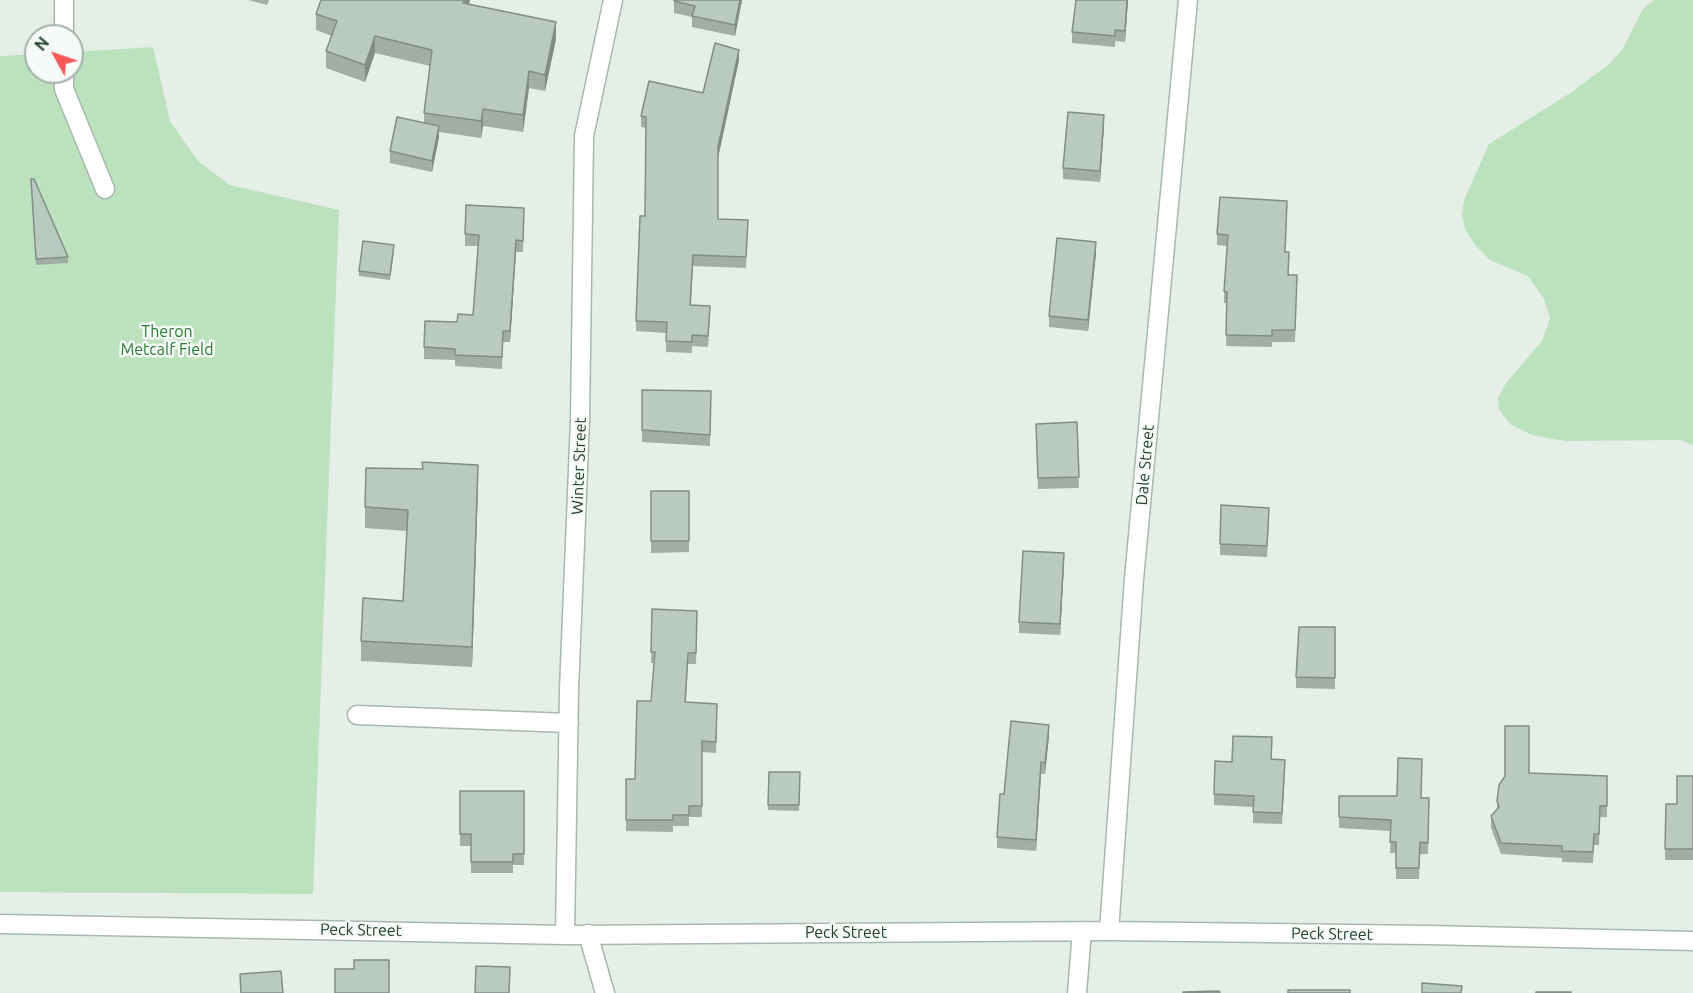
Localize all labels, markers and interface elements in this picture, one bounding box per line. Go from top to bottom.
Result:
north arrow [24,24,84,84]
text: N [31,33,52,54]
park label: Theron Metcalf Field [120,322,214,360]
street label: Winter Street [568,417,590,515]
street label: Dale Street [1132,424,1158,506]
street label: Peck Street [320,920,402,940]
street label: Peck Street [805,923,887,943]
street label: Peck Street [1291,924,1373,944]

